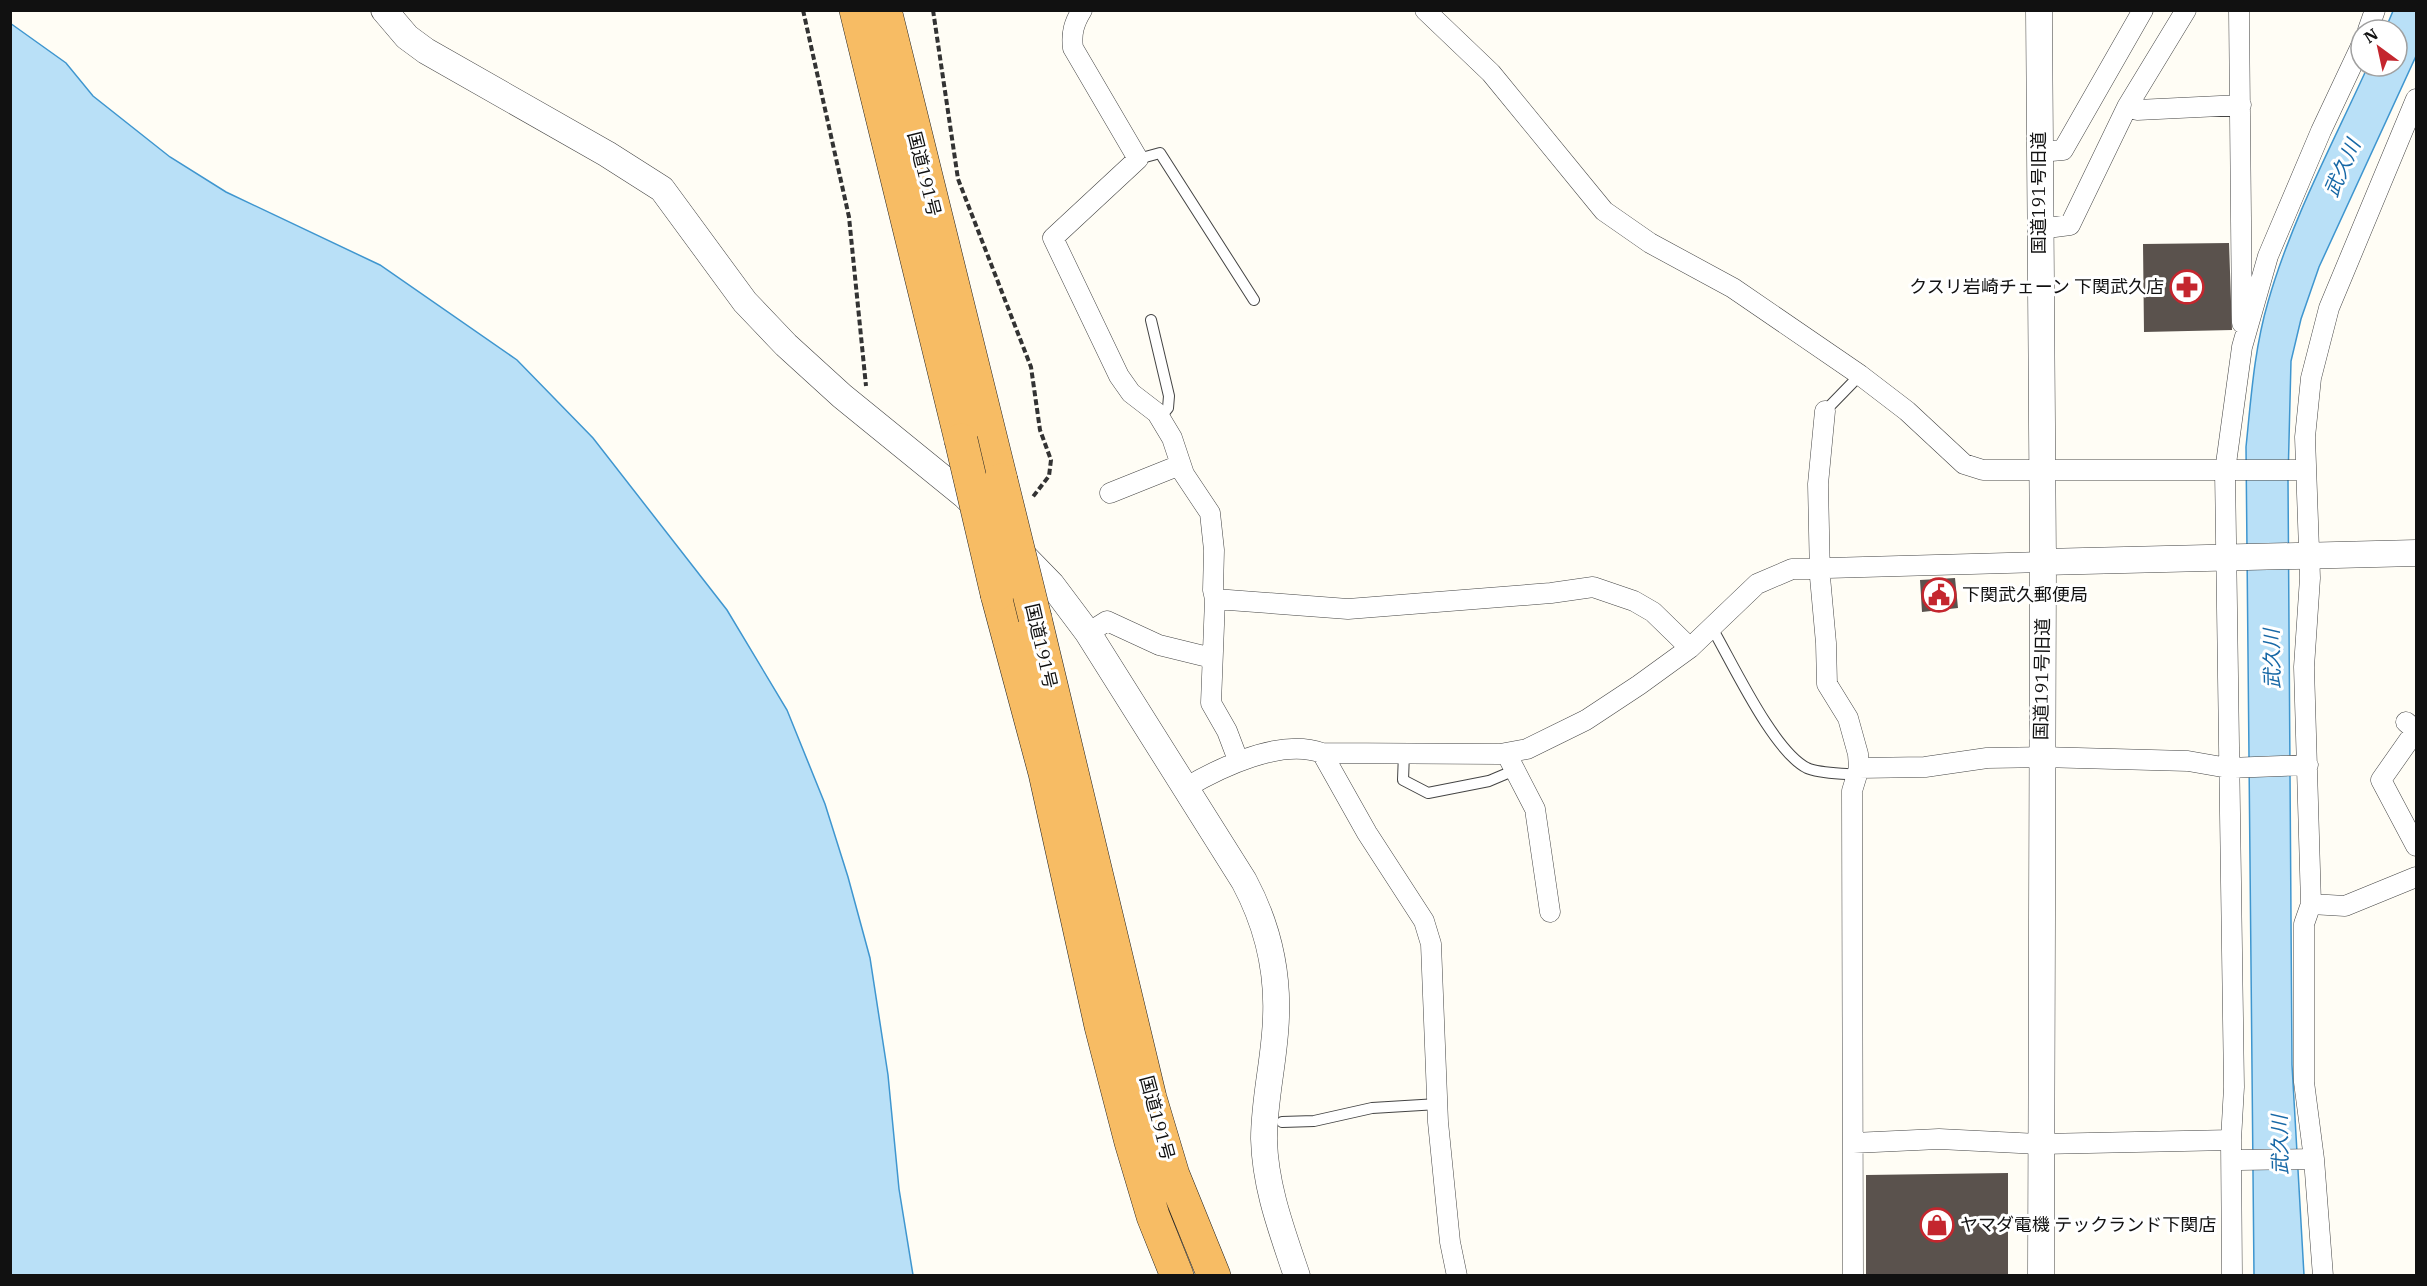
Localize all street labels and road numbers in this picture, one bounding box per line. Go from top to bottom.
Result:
street label: 国道191号 [903,129,946,219]
street label: 国道191号旧道 [2027,132,2050,254]
street label: 国道191号 [1021,601,1062,691]
street label: 国道191号旧道 [2029,618,2054,740]
street label: 国道191号 [1135,1073,1180,1163]

